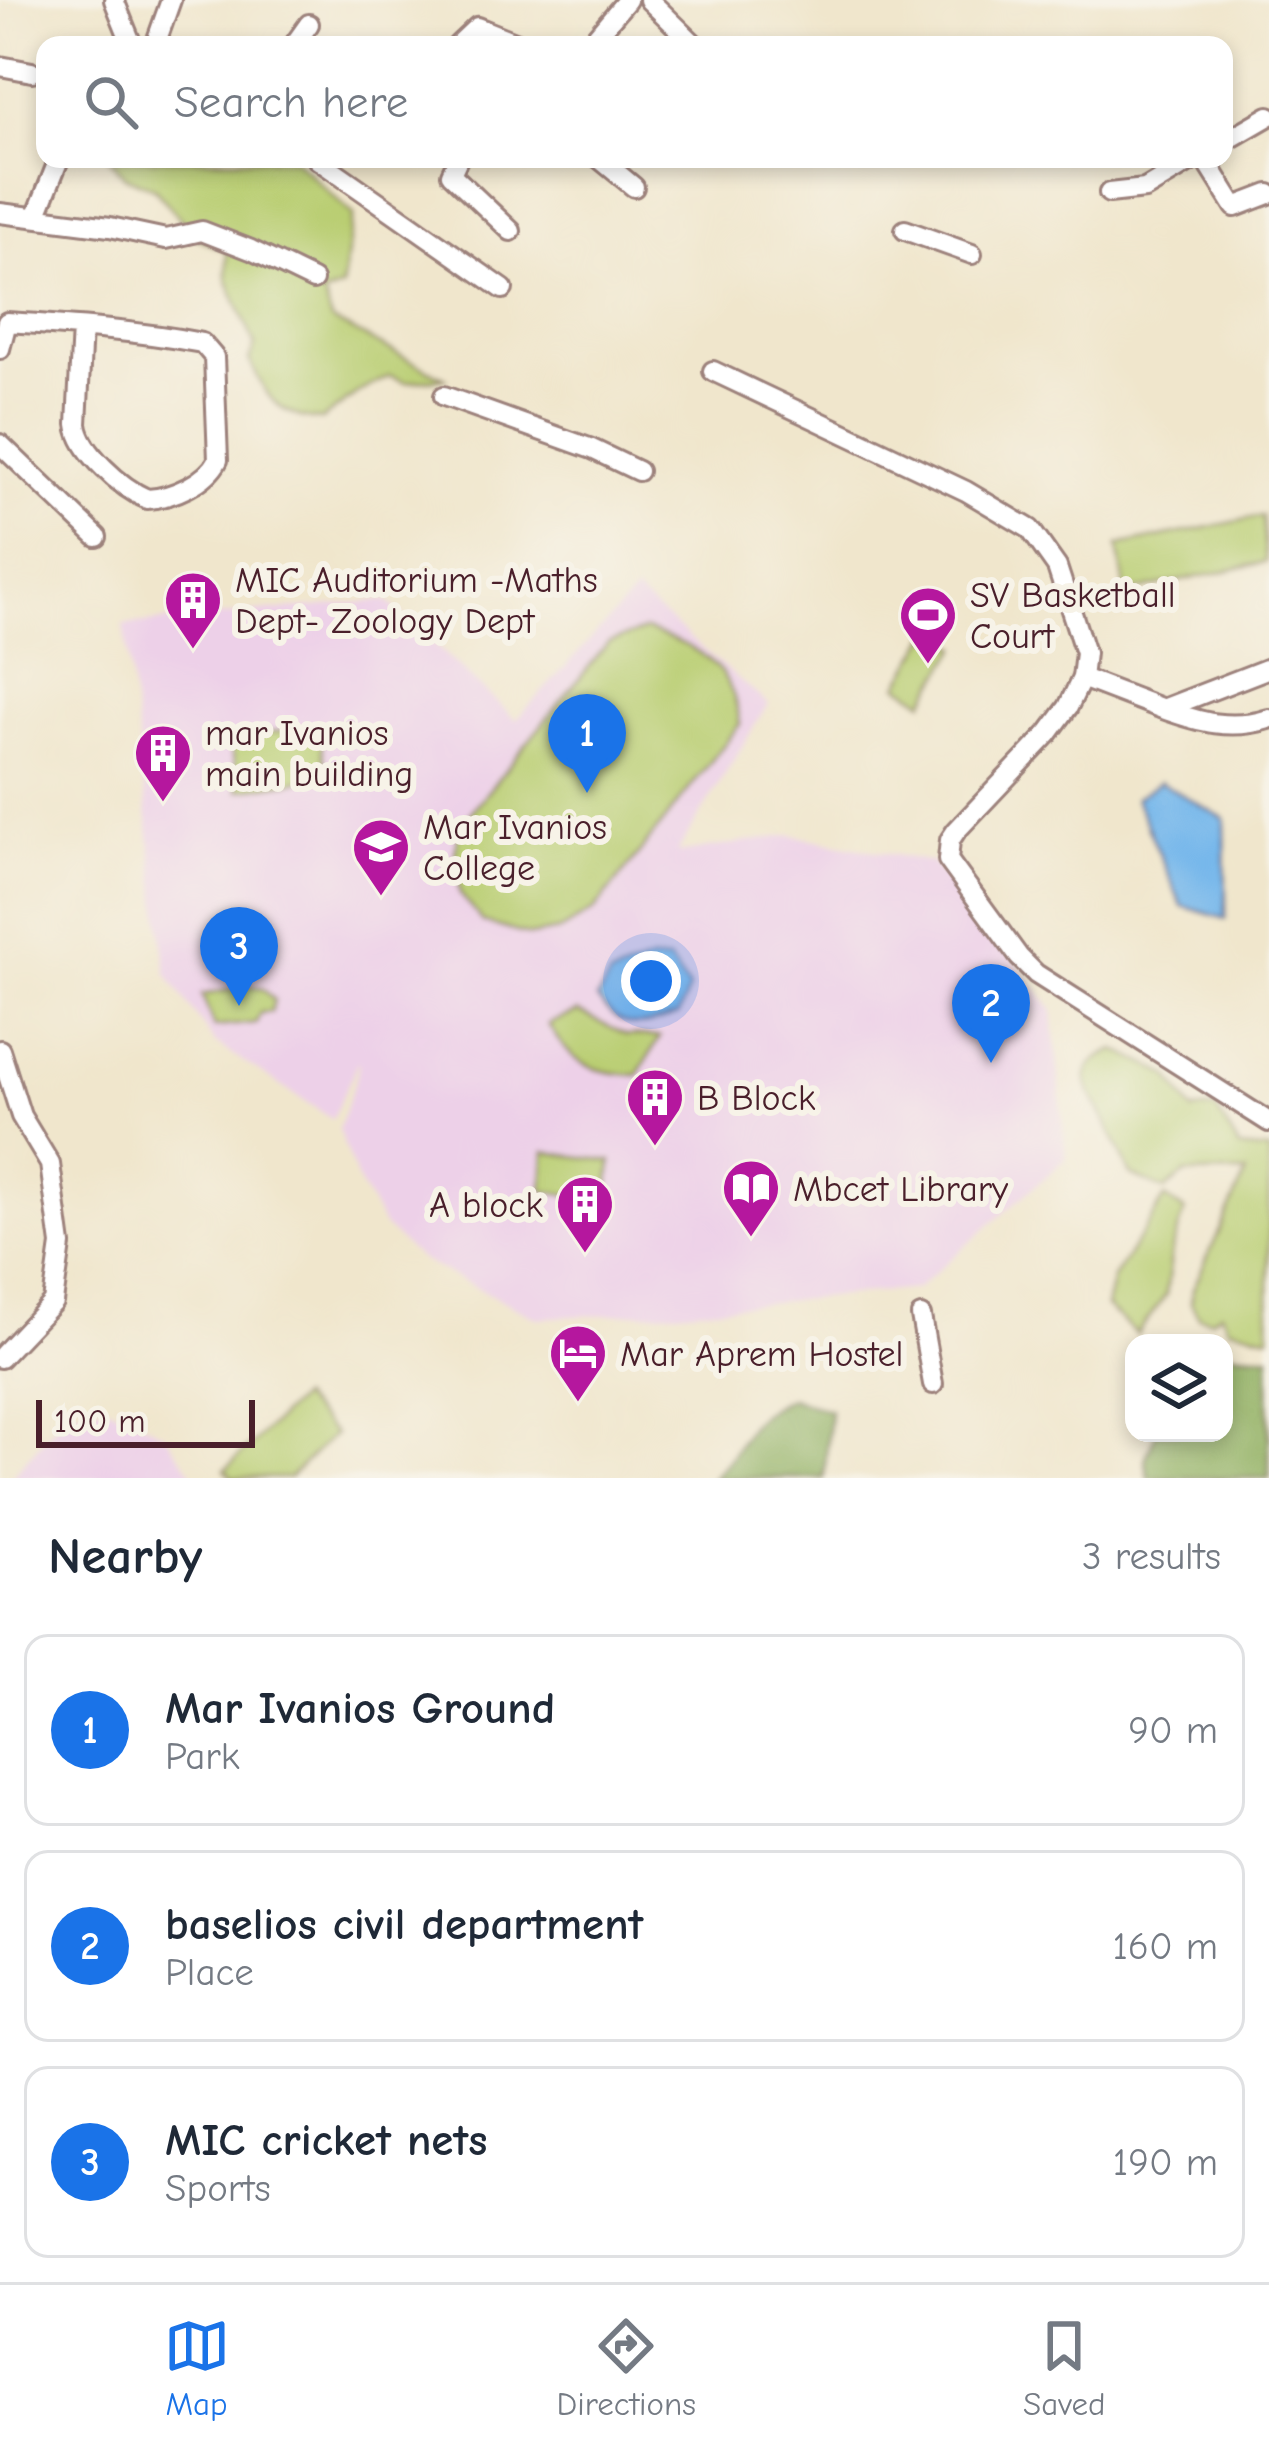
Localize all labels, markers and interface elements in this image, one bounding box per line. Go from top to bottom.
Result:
search box [36,36,1233,168]
icon: search [78,69,144,135]
text: Search here [174,76,408,128]
place label: MIC Auditorium -Maths Dept- Zoology Dept [235,560,598,642]
building icon: MIC Auditorium -Maths Dept- Zoology Dept [162,569,224,651]
place label: SV Basketball Court [970,575,1176,657]
sports icon: SV Basketball Court [897,584,959,666]
pin: 1 [548,694,626,793]
place label: mar Ivanios main building [205,713,413,795]
building icon: mar Ivanios main building [132,722,194,804]
place label: Mar Ivanios College [423,807,607,889]
school or university icon: Mar Ivanios College [350,816,412,898]
pin: 3 [200,907,278,1006]
your location [621,951,681,1011]
pin: 2 [952,964,1030,1063]
building icon: B Block [624,1066,686,1148]
place label: B Block [697,1078,816,1119]
library icon: Mbcet Library [720,1157,782,1239]
place label: Mbcet Library [793,1169,1009,1210]
building icon: A block [554,1173,616,1255]
place label: A block [429,1185,544,1226]
hotel icon: Mar Aprem Hostel [547,1322,609,1404]
place label: Mar Aprem Hostel [620,1334,904,1375]
map controls [1125,1334,1233,1442]
button: layers [1125,1334,1233,1442]
scale bar [36,1394,255,1447]
text: 100 m [54,1402,146,1440]
text: Nearby [48,1527,202,1586]
text: 3 results [1082,1534,1221,1579]
text: Mar Ivanios Ground [165,1682,555,1734]
text: 1 [82,1708,98,1753]
text: 90 m [1128,1708,1218,1753]
text: Park [165,1734,240,1779]
text: baselios civil department [165,1898,643,1950]
text: 2 [80,1924,100,1969]
text: 160 m [1112,1924,1218,1969]
text: Place [165,1950,254,1995]
text: MIC cricket nets [165,2114,487,2166]
text: 3 [80,2140,100,2185]
text: 190 m [1113,2140,1218,2185]
text: Sports [165,2166,271,2211]
tab: Map [164,2313,230,2423]
tab: Directions [557,2313,696,2423]
tab: Saved [1023,2313,1105,2423]

